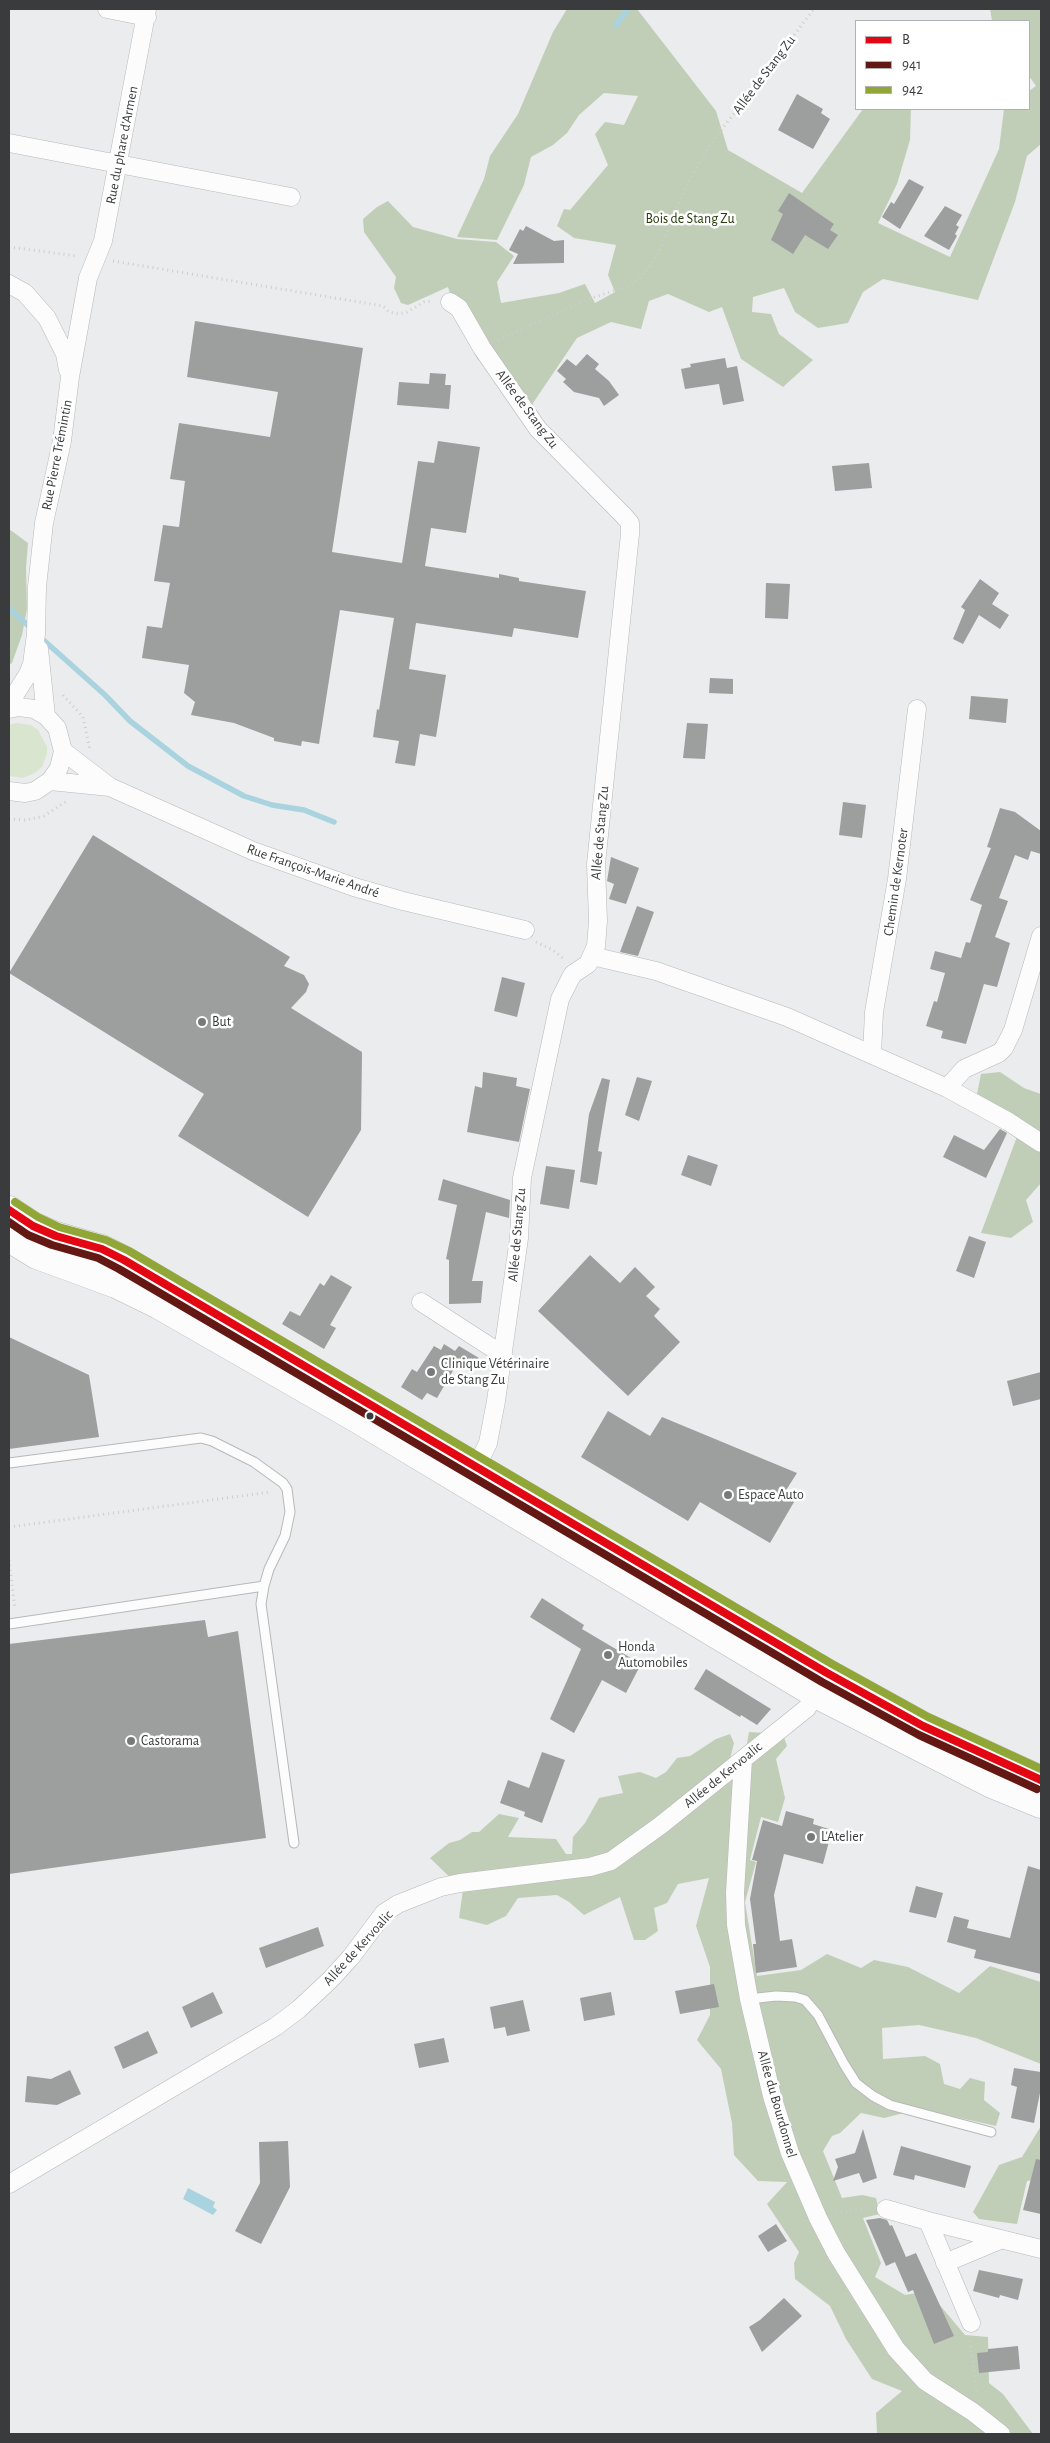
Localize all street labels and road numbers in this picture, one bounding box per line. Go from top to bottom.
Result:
street label: Allée de Stang Zu [729,32,799,118]
street label: Rue du phare d'Armen [102,84,142,206]
street label: Allée de Stang Zu [492,366,562,452]
street label: Rue Pierre Trémintin [38,398,76,512]
street label: Allée de Stang Zu [588,785,612,881]
street label: Chemin de Kernoter [880,827,912,937]
street label: Rue François-Marie André [245,840,381,902]
street label: Allée de Stang Zu [505,1187,529,1283]
street label: Allée de Kervoalic [680,1738,766,1812]
street label: Allée de Kervoalic [320,1907,396,1989]
street label: Allée du Bourdonnel [754,2048,800,2160]

